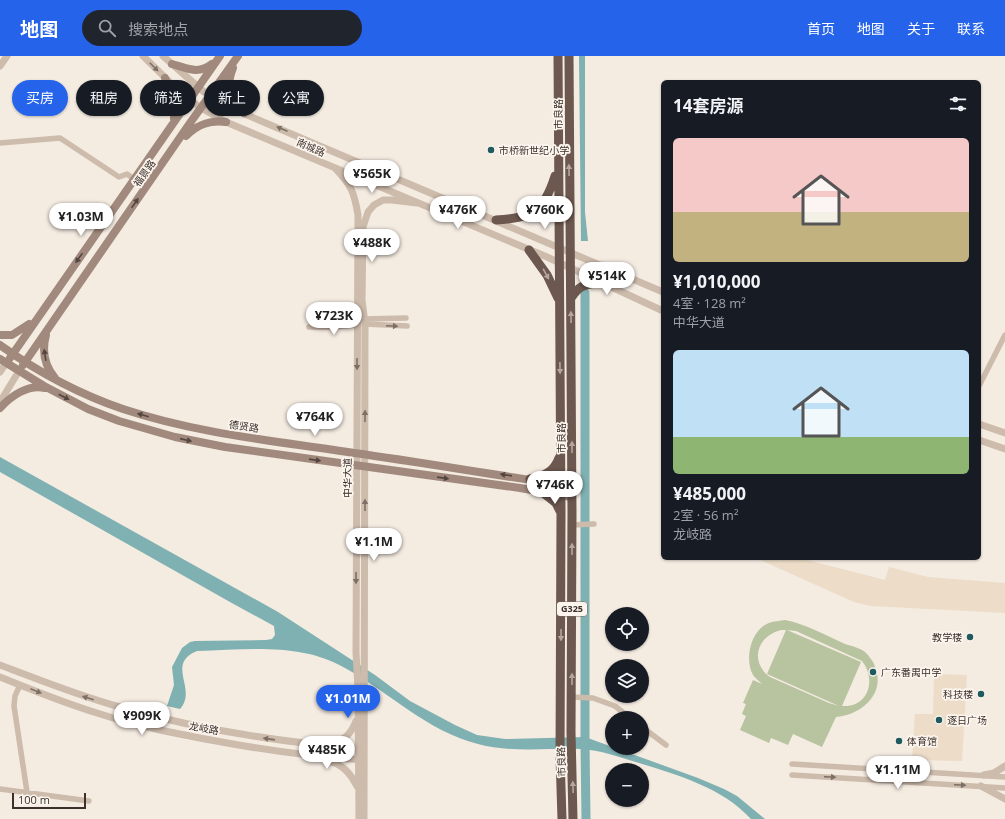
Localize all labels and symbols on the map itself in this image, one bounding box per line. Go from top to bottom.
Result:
one-way arrow [149,62,159,72]
street label: 市良路 [551,99,565,129]
one-way arrow [276,126,288,132]
street label: 南城路 [294,135,328,159]
place label: 市桥新世纪小学 [499,143,569,157]
marker: 市桥新世纪小学 [486,145,496,155]
street label: 福景路 [130,157,158,189]
pin: ¥565K [344,160,400,194]
one-way arrow [566,163,572,176]
pin: ¥476K [430,196,486,230]
pin: ¥760K [517,196,573,230]
one-way arrow [131,197,139,208]
pin: ¥1.03M [48,203,114,237]
pin: ¥488K [344,229,400,263]
one-way arrow [75,253,83,263]
pin: ¥514K [579,262,635,296]
one-way arrow [543,268,549,280]
pin: ¥723K [306,302,362,336]
one-way arrow [568,310,574,323]
one-way arrow [386,323,399,329]
one-way arrow [41,349,47,361]
one-way arrow [354,358,360,371]
one-way arrow [557,362,563,375]
one-way arrow [58,394,70,400]
pin: ¥764K [287,403,343,437]
one-way arrow [362,409,368,422]
one-way arrow [137,412,149,418]
street label: 德贤路 [228,417,260,435]
street label: 市良路 [554,423,568,453]
one-way arrow [180,437,193,443]
one-way arrow [569,440,575,453]
one-way arrow [309,457,321,463]
street label: 中华大道 [340,458,354,498]
pin: ¥746K [527,471,583,505]
one-way arrow [500,472,512,478]
one-way arrow [437,475,450,481]
one-way arrow [362,498,368,511]
pin: ¥1.1M [346,528,402,562]
one-way arrow [569,542,575,555]
one-way arrow [353,572,359,585]
road number: G325 [557,602,587,616]
one-way arrow [558,629,564,642]
place label: 教学楼 [932,630,962,644]
marker: 教学楼 [965,632,975,642]
place label: 广东番禺中学 [881,665,941,679]
marker: 广东番禺中学 [868,667,878,677]
one-way arrow [569,672,575,685]
pin: ¥1.01M [315,685,381,719]
place label: 科技楼 [943,687,973,701]
one-way arrow [31,689,43,695]
marker: 科技楼 [976,689,986,699]
one-way arrow [82,694,94,700]
pin: ¥909K [114,702,170,736]
place label: 逐日广场 [947,713,987,727]
marker: 逐日广场 [934,715,944,725]
street label: 龙岐路 [188,719,220,737]
place label: 体育馆 [907,734,937,748]
one-way arrow [263,736,275,742]
pin: ¥485K [299,736,355,770]
marker: 体育馆 [894,736,904,746]
street label: 市良路 [553,747,569,777]
pin: ¥1.11M [865,756,931,790]
one-way arrow [824,774,836,781]
one-way arrow [569,781,576,793]
one-way arrow [954,782,966,789]
scale bar [12,791,86,810]

